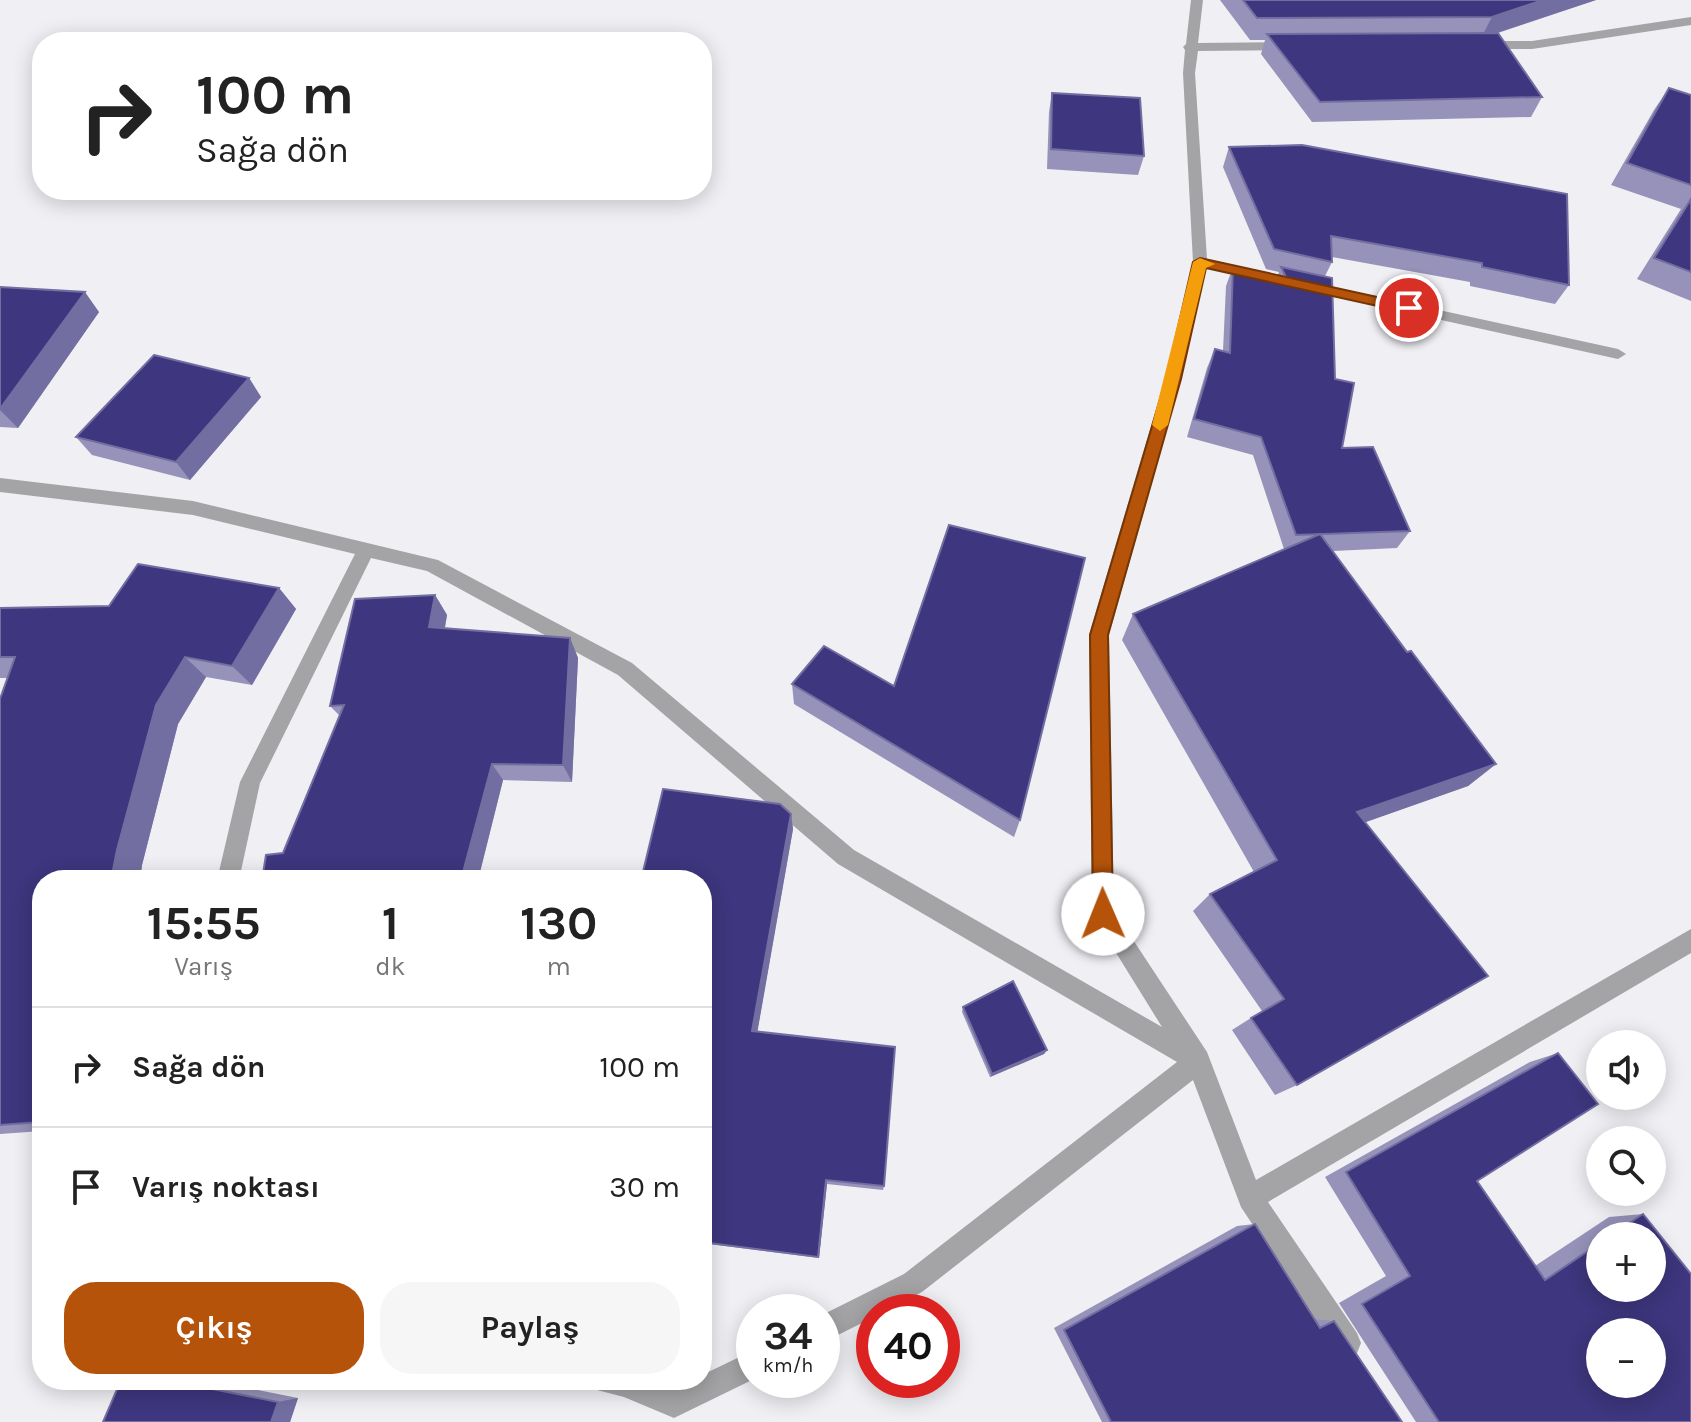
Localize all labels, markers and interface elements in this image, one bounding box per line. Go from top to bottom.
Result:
text: 100 m [196,62,354,127]
icon: right [64,64,168,168]
text: Sağa dön [196,129,349,171]
pin [1375,274,1443,342]
icon: arrive [1387,286,1431,330]
position arrow [1061,872,1145,956]
text: 15:55 [147,895,261,951]
text: 1 [382,895,399,951]
text: 130 [520,895,597,951]
text: Varış [174,951,233,982]
text: dk [375,951,405,982]
text: m [546,951,571,982]
map controls [1586,1030,1666,1398]
button: sound [1586,1030,1666,1110]
icon: right [64,1045,108,1089]
text: Sağa dön [132,1049,265,1085]
text: 100 m [599,1049,680,1085]
button: search [1586,1126,1666,1206]
icon: arrive [64,1165,108,1209]
text: Varış noktası [132,1169,320,1205]
text: 30 m [609,1169,680,1205]
button: + [1586,1222,1666,1302]
button: Çıkış [64,1282,364,1374]
button: Paylaş [380,1282,680,1374]
speed limit sign: 40 [856,1294,960,1398]
text: 34 [764,1312,812,1359]
button: − [1586,1318,1666,1398]
text: km/h [763,1354,813,1377]

